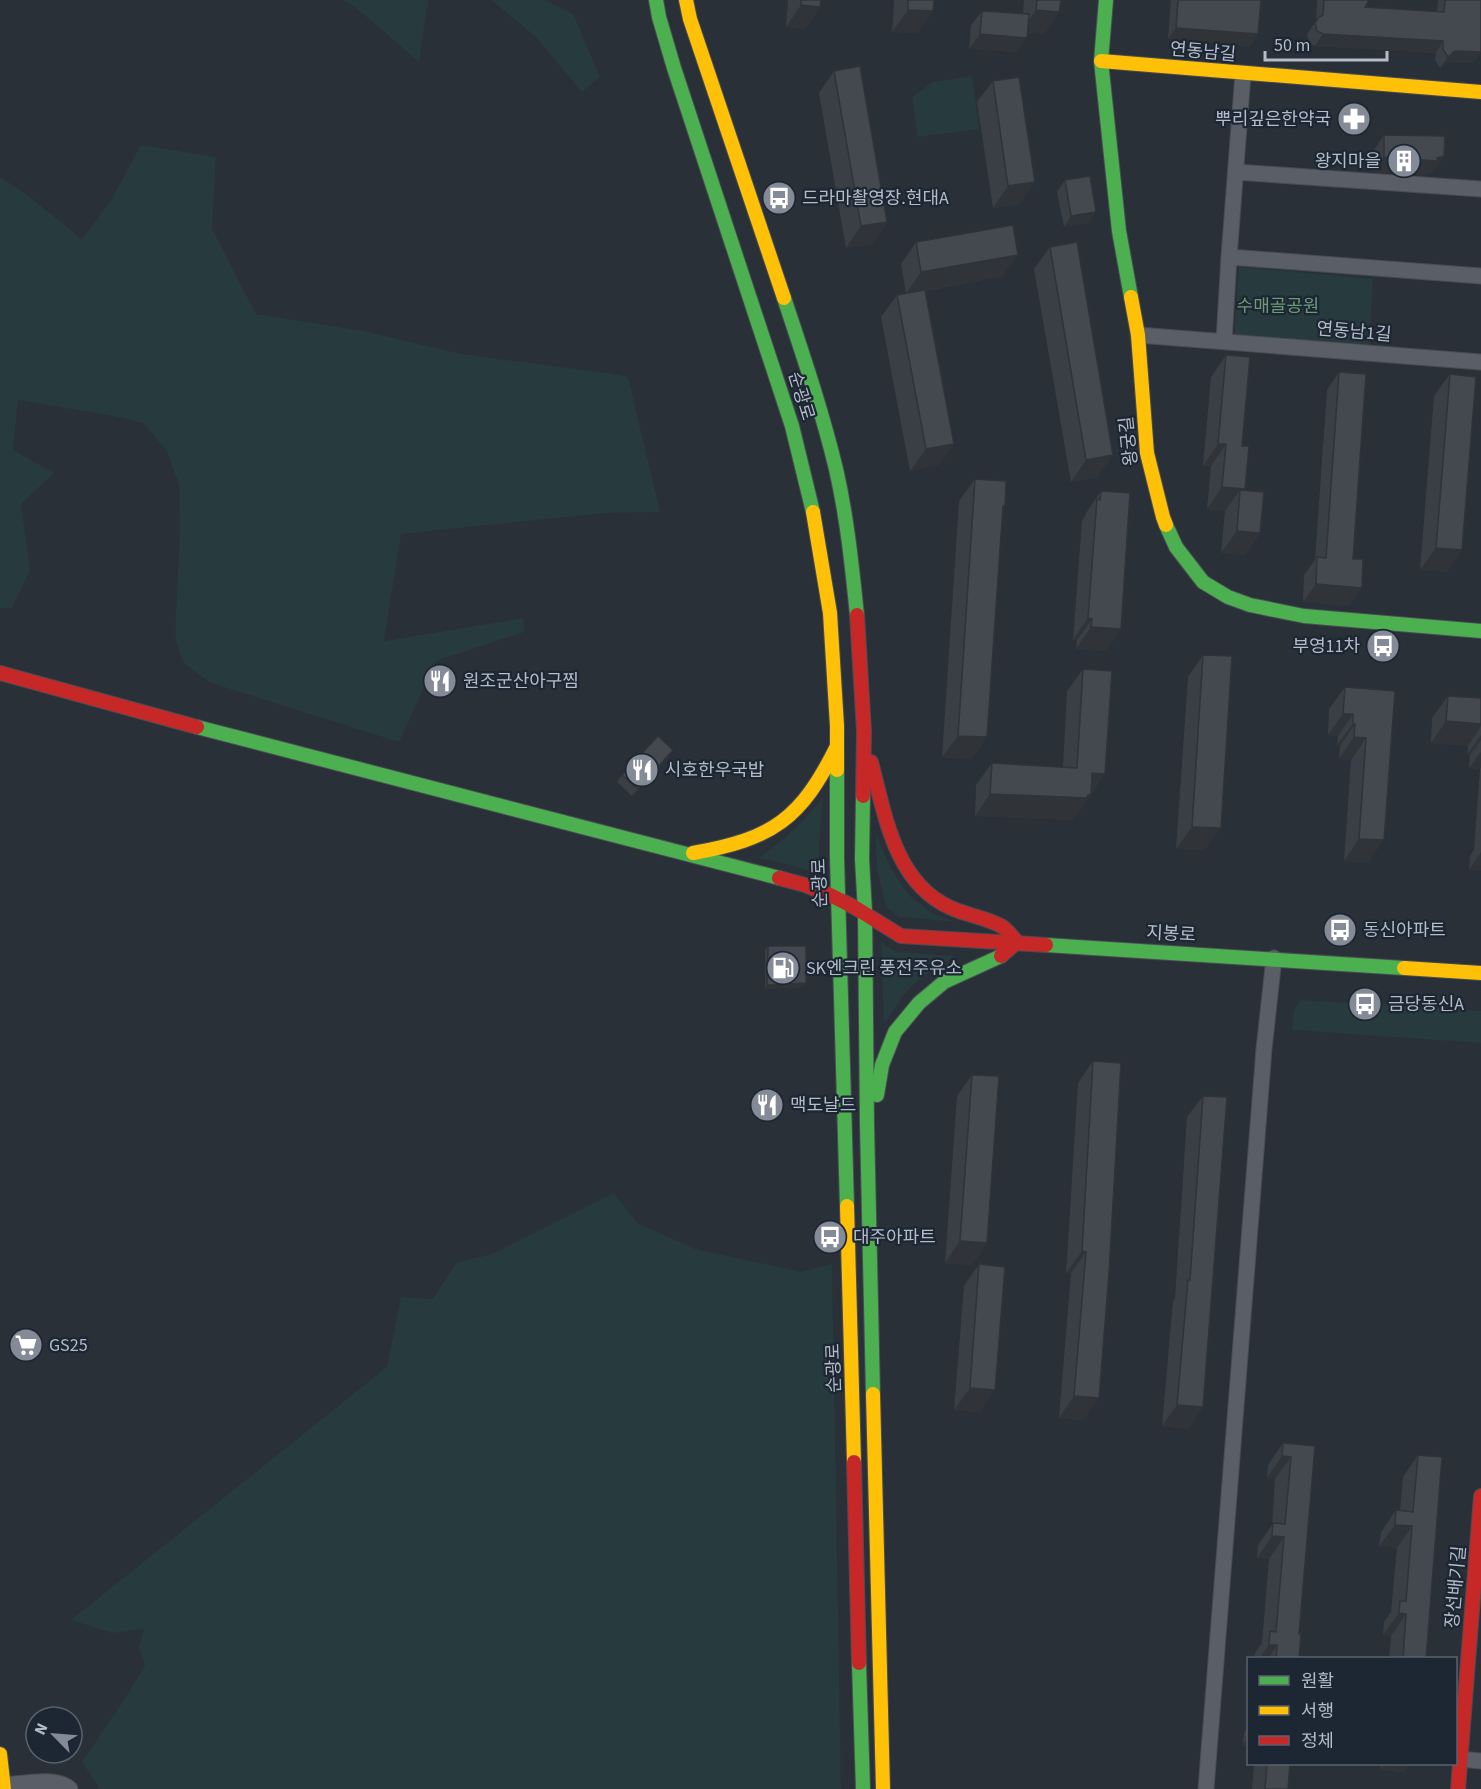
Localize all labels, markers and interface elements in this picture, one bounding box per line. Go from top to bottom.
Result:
scale bar [1265,24,1386,62]
text: 50 m [1274,33,1310,58]
street label: 연동남길 [1169,37,1237,67]
pharmacy icon: 뿌리깊은한약국 [1336,101,1372,137]
place label: 뿌리깊은한약국 [1215,107,1331,132]
building icon: 왕지마을 [1386,143,1422,179]
place label: 왕지마을 [1315,149,1381,174]
bus stop icon: 드라마촬영장.현대A [761,180,797,216]
place label: 드라마촬영장.현대A [802,186,949,211]
park label: 수매골공원 [1237,294,1319,319]
street label: 연동남1길 [1315,316,1393,348]
street label: 순광로 [782,369,820,423]
street label: 왕궁길 [1114,415,1144,467]
bus stop icon: 부영11차 [1365,628,1401,664]
place label: 부영11차 [1292,634,1360,659]
restaurant icon: 원조군산아구찜 [422,663,458,699]
place label: 원조군산아구찜 [463,669,579,694]
restaurant icon: 시호한우국밥 [624,752,660,788]
place label: 시호한우국밥 [665,758,764,783]
street label: 순광로 [807,858,833,908]
bus stop icon: 동신아파트 [1322,912,1358,948]
place label: 동신아파트 [1363,918,1446,943]
street label: 지봉로 [1146,920,1196,948]
fuel station icon: SK엔크린 풍전주유소 [765,950,801,986]
place label: SK엔크린 풍전주유소 [806,956,962,981]
bus stop icon: 금당동신A [1347,986,1383,1022]
place label: 금당동신A [1388,992,1464,1017]
restaurant icon: 맥도날드 [749,1087,785,1123]
place label: 맥도날드 [790,1093,856,1118]
bus stop icon: 대주아파트 [812,1219,848,1255]
place label: 대주아파트 [853,1225,936,1250]
supermarket icon: GS25 [8,1327,44,1363]
place label: GS25 [49,1333,88,1358]
street label: 순광로 [821,1343,847,1393]
street label: 장선배기길 [1440,1545,1472,1629]
legend [1247,1657,1457,1765]
text: 원활 [1301,1669,1334,1694]
text: 서행 [1301,1699,1334,1724]
north arrow [24,1705,84,1765]
text: N [29,1720,54,1739]
text: 정체 [1301,1729,1334,1754]

